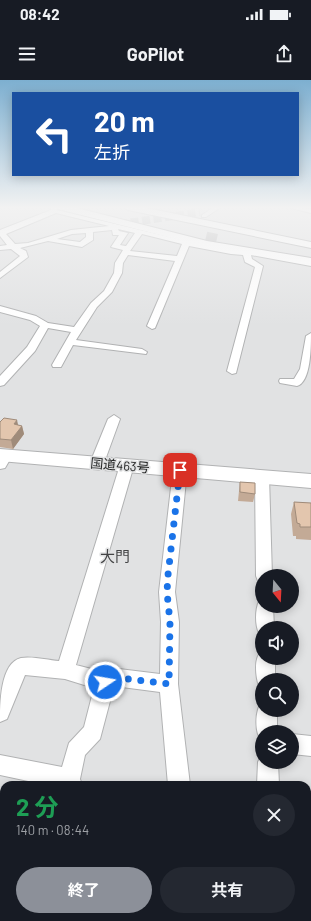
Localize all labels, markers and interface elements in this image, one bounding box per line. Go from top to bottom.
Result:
text: 08:42 [20,5,60,23]
icon: menu [16,43,38,65]
text: GoPilot [127,43,184,65]
icon: share [273,43,295,65]
text: 20 m [94,104,155,138]
icon: left [28,108,80,160]
text: 左折 [94,141,130,163]
pin [163,453,197,487]
street label: 国道463号 [90,454,150,476]
icon: arrive [169,459,191,481]
district label: 大門 [100,547,130,565]
north arrow [255,569,299,613]
map controls [255,569,299,769]
button: sound [255,621,299,665]
position arrow [84,661,126,703]
button: search [255,673,299,717]
button: layers [255,725,299,769]
text: 2 分 [16,792,58,821]
button: close [253,794,295,836]
text: 140 m · 08:44 [16,822,89,838]
button: 終了 [16,867,152,913]
button: 共有 [160,867,295,913]

